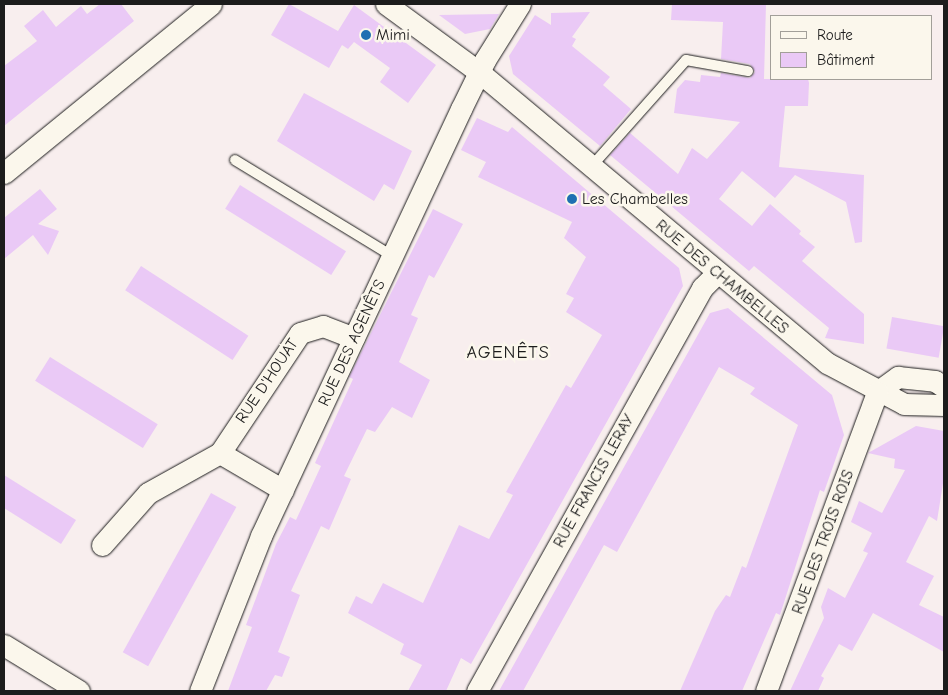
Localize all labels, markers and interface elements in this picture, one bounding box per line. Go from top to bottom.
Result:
legend [770,15,933,80]
place label: Mimi [376,25,410,45]
text: Route [817,26,853,44]
marker: Mimi [360,29,372,41]
text: Bâtiment [817,51,874,69]
place label: Les Chambelles [582,189,688,209]
marker: Les Chambelles [566,193,578,205]
street label: RUE DES CHAMBELLES [652,216,792,338]
street label: RUE DES AGENÊTS [314,277,390,409]
street label: RUE D'HOUAT [232,335,302,427]
district label: AGENÊTS [466,342,550,364]
street label: RUE FRANCIS LERAY [549,411,639,551]
street label: RUE DES TROIS ROIS [788,467,858,617]

